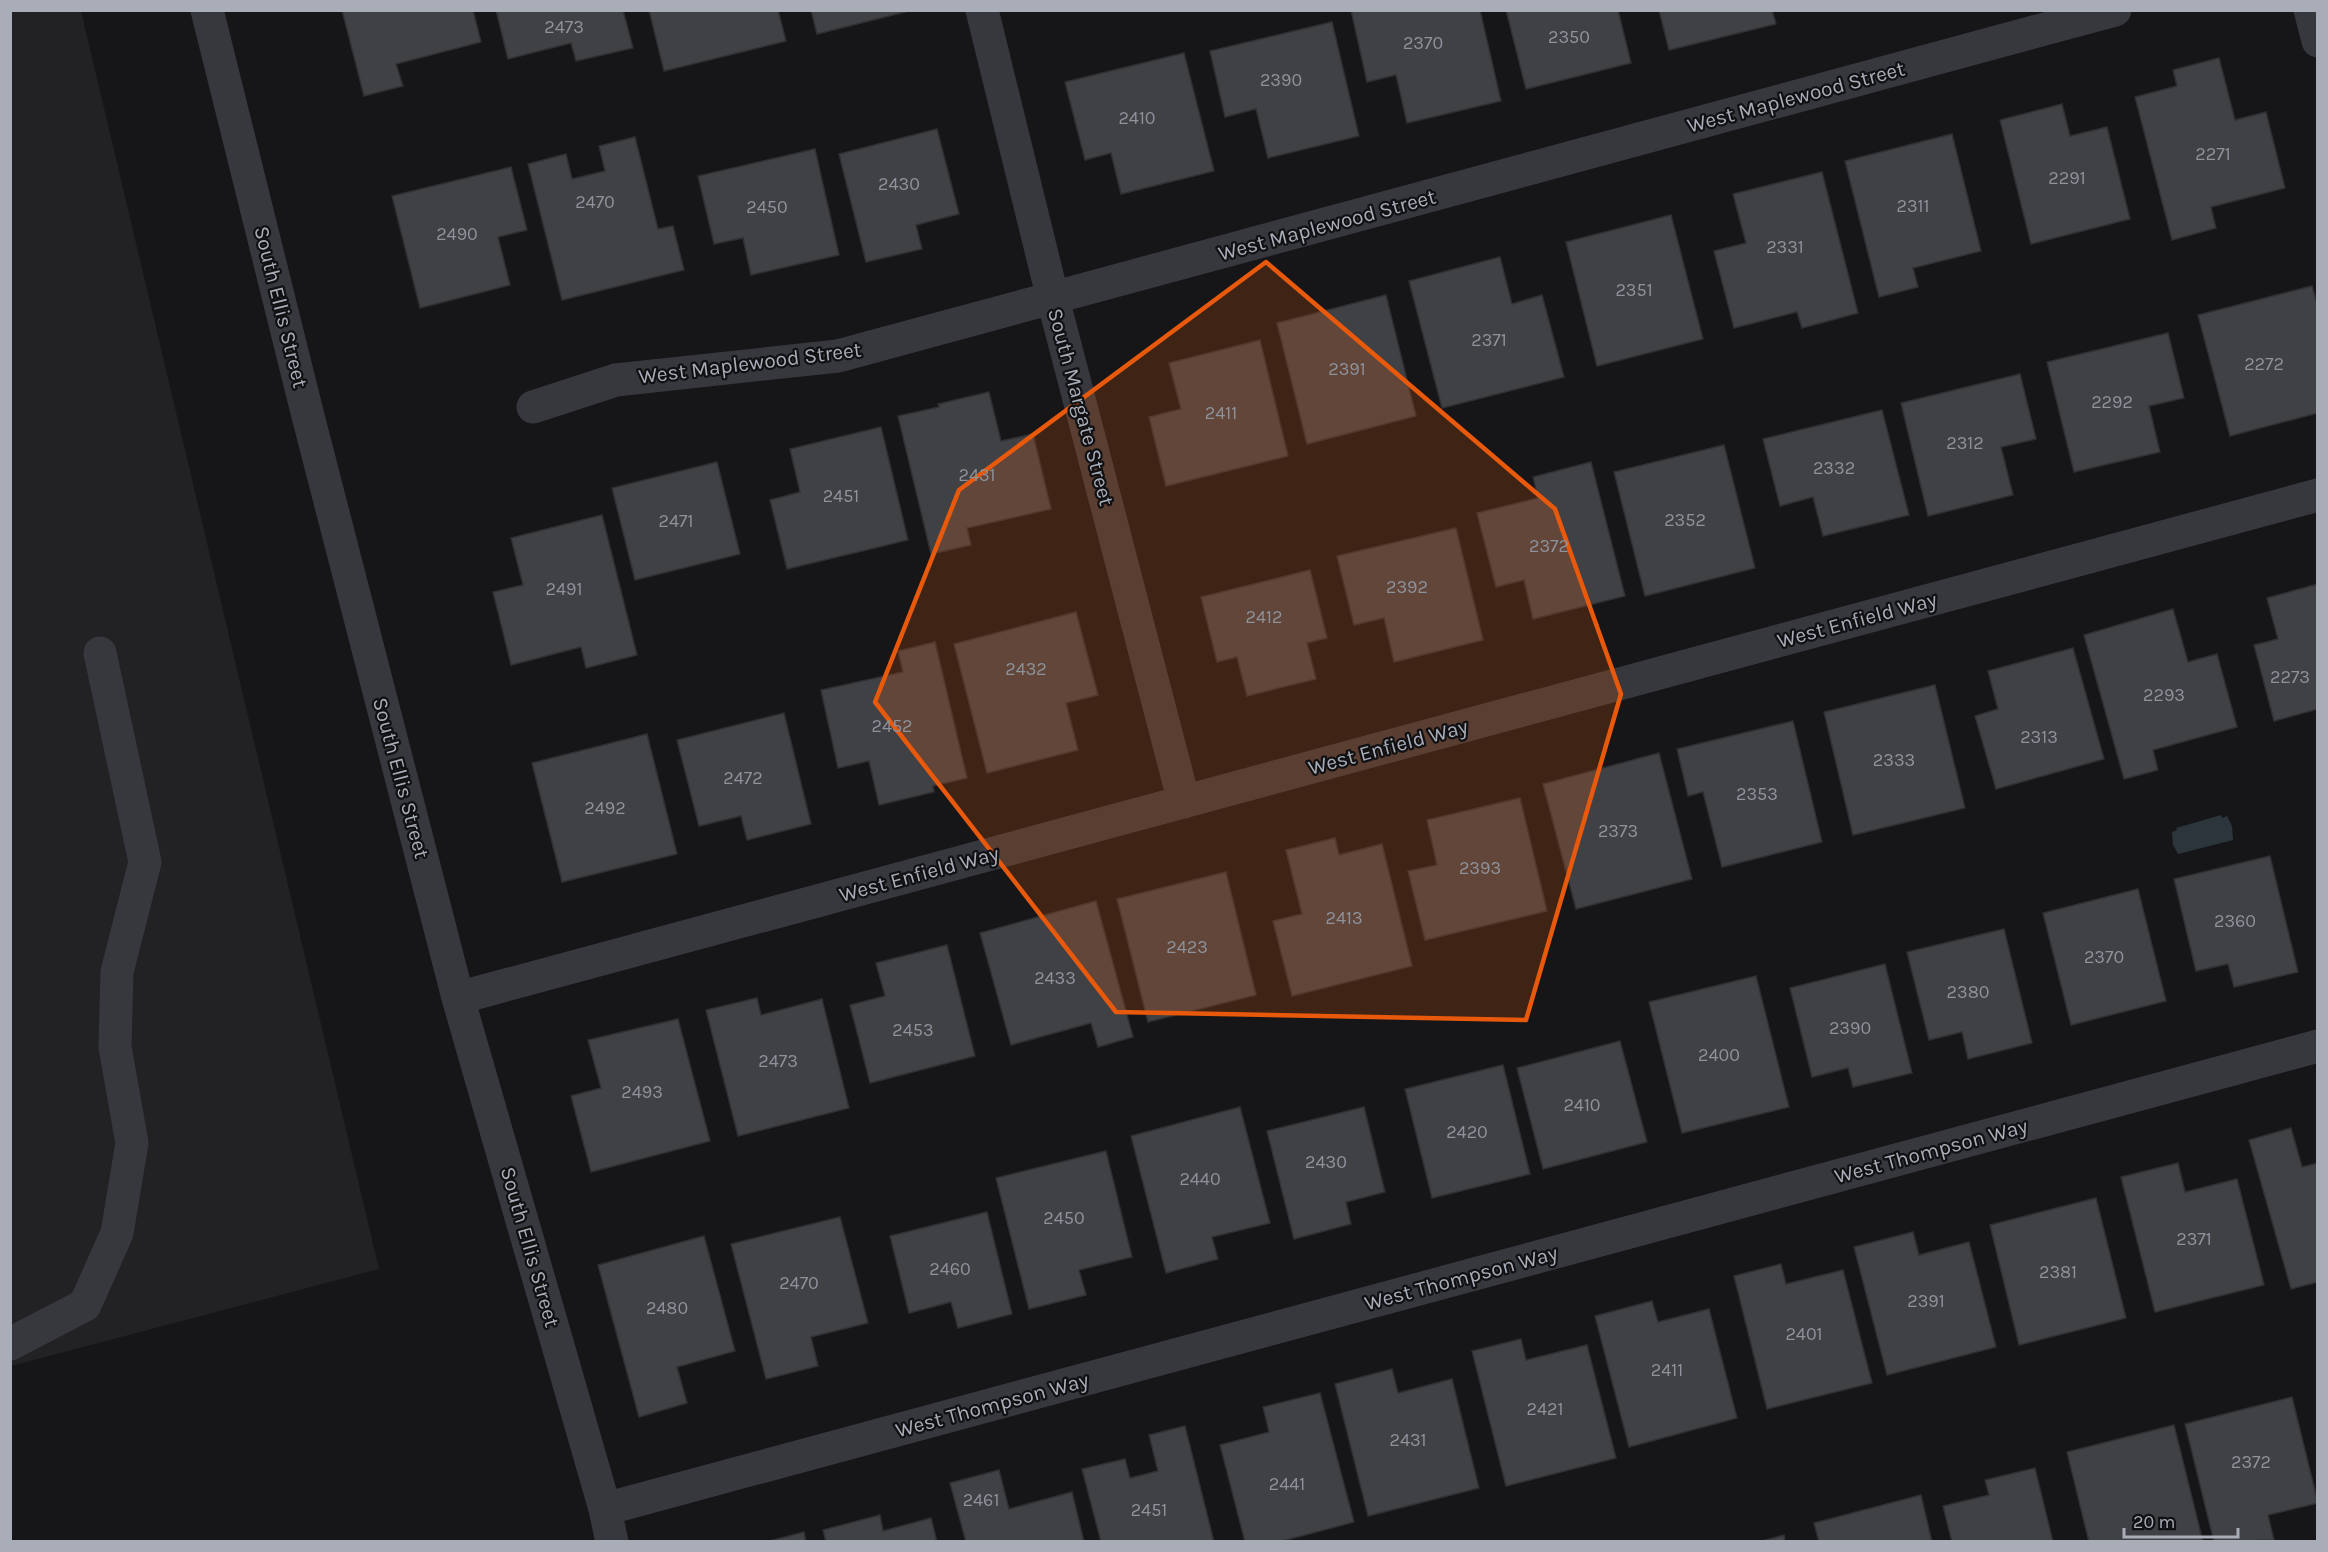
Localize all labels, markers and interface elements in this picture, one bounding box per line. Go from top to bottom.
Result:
house number: 2473 [544,16,584,38]
house number: 2350 [1548,26,1590,48]
house number: 2370 [1403,32,1443,54]
street label: West Maplewood Street [1685,56,1908,138]
house number: 2390 [1260,69,1302,91]
house number: 2410 [1118,107,1156,129]
house number: 2271 [2195,143,2231,165]
house number: 2291 [2048,167,2086,189]
house number: 2430 [878,173,920,195]
street label: West Maplewood Street [1216,184,1439,266]
house number: 2470 [575,191,615,213]
house number: 2311 [1897,195,1929,217]
house number: 2450 [746,196,788,218]
house number: 2490 [436,223,478,245]
street label: South Ellis Street [249,224,313,391]
house number: 2331 [1766,236,1804,258]
house number: 2351 [1615,279,1653,301]
street label: South Margate Street [1043,305,1119,509]
house number: 2371 [1471,329,1507,351]
street label: West Maplewood Street [637,337,863,389]
house number: 2272 [2244,353,2284,375]
house number: 2391 [1328,358,1366,380]
house number: 2292 [2091,391,2133,413]
house number: 2411 [1205,402,1237,424]
house number: 2312 [1946,432,1984,454]
house number: 2332 [1813,457,1855,479]
house number: 2431 [958,464,996,486]
house number: 2451 [823,485,859,507]
house number: 2352 [1664,509,1706,531]
house number: 2471 [659,510,693,532]
house number: 2372 [1529,535,1569,557]
house number: 2392 [1386,576,1428,598]
house number: 2491 [546,578,582,600]
street label: West Enfield Way [1775,587,1940,653]
house number: 2412 [1246,606,1282,628]
house number: 2432 [1005,658,1047,680]
house number: 2273 [2270,666,2310,688]
house number: 2293 [2143,684,2185,706]
street label: South Ellis Street [368,695,434,861]
street label: West Enfield Way [1306,714,1471,780]
house number: 2452 [871,715,913,737]
house number: 2313 [2020,726,2058,748]
house number: 2333 [1873,749,1915,771]
house number: 2472 [723,767,763,789]
house number: 2353 [1736,783,1778,805]
house number: 2492 [584,797,626,819]
house number: 2373 [1598,820,1638,842]
street label: West Enfield Way [837,841,1002,907]
house number: 2393 [1459,857,1501,879]
house number: 2413 [1325,907,1363,929]
house number: 2360 [2214,910,2256,932]
house number: 2423 [1166,936,1208,958]
house number: 2370 [2084,946,2124,968]
house number: 2433 [1034,967,1076,989]
house number: 2380 [1947,981,1989,1003]
house number: 2390 [1829,1017,1871,1039]
house number: 2453 [892,1019,934,1041]
house number: 2400 [1698,1044,1740,1066]
house number: 2473 [758,1050,798,1072]
house number: 2493 [621,1081,663,1103]
house number: 2410 [1563,1094,1601,1116]
street label: West Thompson Way [1832,1114,2030,1188]
house number: 2420 [1446,1121,1488,1143]
house number: 2430 [1305,1151,1347,1173]
street label: South Ellis Street [496,1164,564,1330]
house number: 2440 [1179,1168,1221,1190]
house number: 2450 [1043,1207,1085,1229]
house number: 2371 [2176,1228,2212,1250]
street label: West Thompson Way [1362,1241,1560,1315]
house number: 2460 [929,1258,971,1280]
house number: 2381 [2039,1261,2077,1283]
house number: 2470 [779,1272,819,1294]
house number: 2391 [1907,1290,1945,1312]
house number: 2480 [646,1297,688,1319]
house number: 2401 [1785,1323,1823,1345]
house number: 2411 [1651,1359,1683,1381]
street label: West Thompson Way [893,1368,1091,1442]
house number: 2421 [1527,1398,1563,1420]
house number: 2431 [1389,1429,1427,1451]
house number: 2372 [2231,1451,2271,1473]
house number: 2441 [1269,1473,1305,1495]
house number: 2461 [963,1489,999,1511]
house number: 2451 [1131,1499,1167,1521]
scale bar [2124,1501,2238,1539]
text: 20 m [2133,1511,2175,1533]

